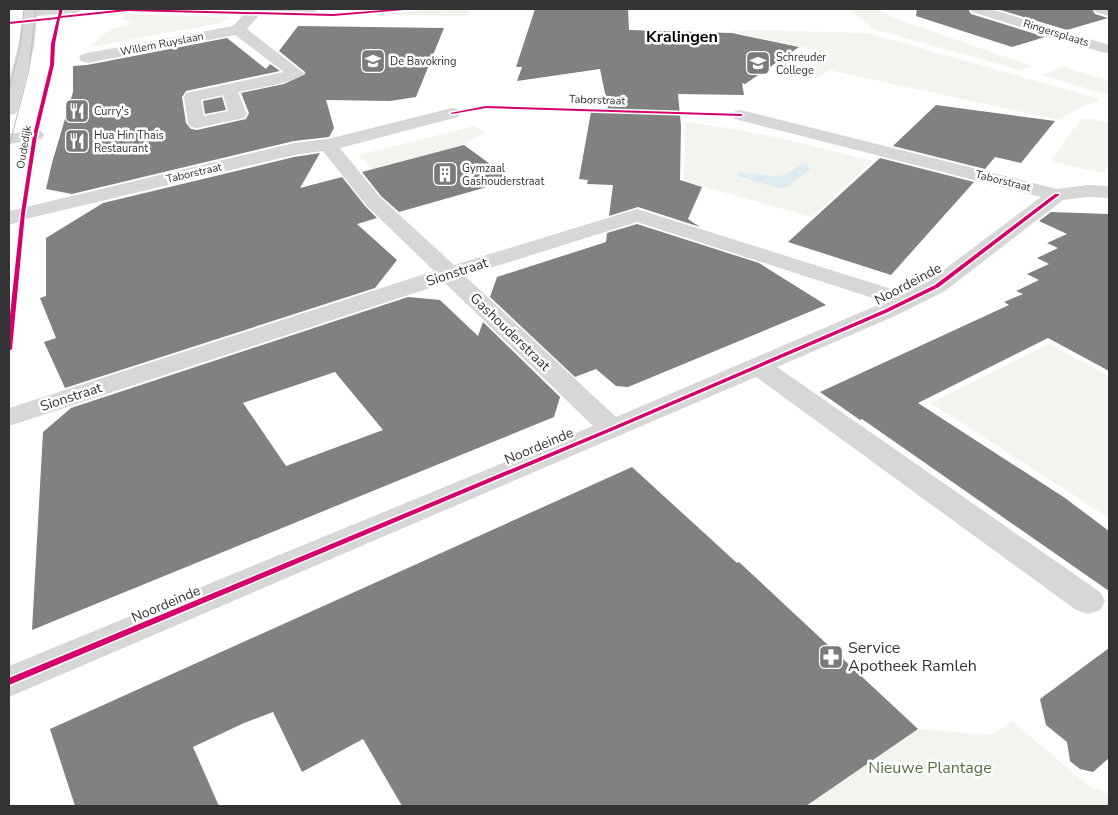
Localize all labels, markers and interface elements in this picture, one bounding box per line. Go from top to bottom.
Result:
street label: Ringersplaats [1021,16,1091,50]
district label: Kralingen [646,26,718,48]
street label: Willem Ruyslaan [119,29,205,59]
school or university icon: De Bavokring [360,48,386,74]
school or university icon: Schreuder College [745,50,771,76]
place label: Schreuder College [776,50,826,78]
place label: De Bavokring [390,54,456,69]
street label: Taborstraat [568,92,626,108]
restaurant icon: Curry's [64,98,90,124]
place label: Curry's [94,104,129,119]
street label: Oudedijk [13,124,35,170]
restaurant icon: Hua Hin Thais Restaurant [64,128,90,154]
place label: Hua Hin Thais Restaurant [94,128,164,156]
street label: Taborstraat [165,159,223,187]
building icon: Gymzaal Gashouderstraat [432,161,458,187]
place label: Gymzaal Gashouderstraat [462,161,544,189]
street label: Taborstraat [974,167,1032,195]
street label: Sionstraat [424,253,490,291]
street label: Noordeinde [871,258,945,310]
street label: Gashouderstraat [466,289,554,375]
street label: Sionstraat [38,378,104,416]
street label: Noordeinde [502,423,576,469]
street label: Noordeinde [129,581,203,627]
place label: Service Apotheek Ramleh [848,637,977,677]
pharmacy icon: Service Apotheek Ramleh [818,644,844,670]
park label: Nieuwe Plantage [868,757,992,779]

